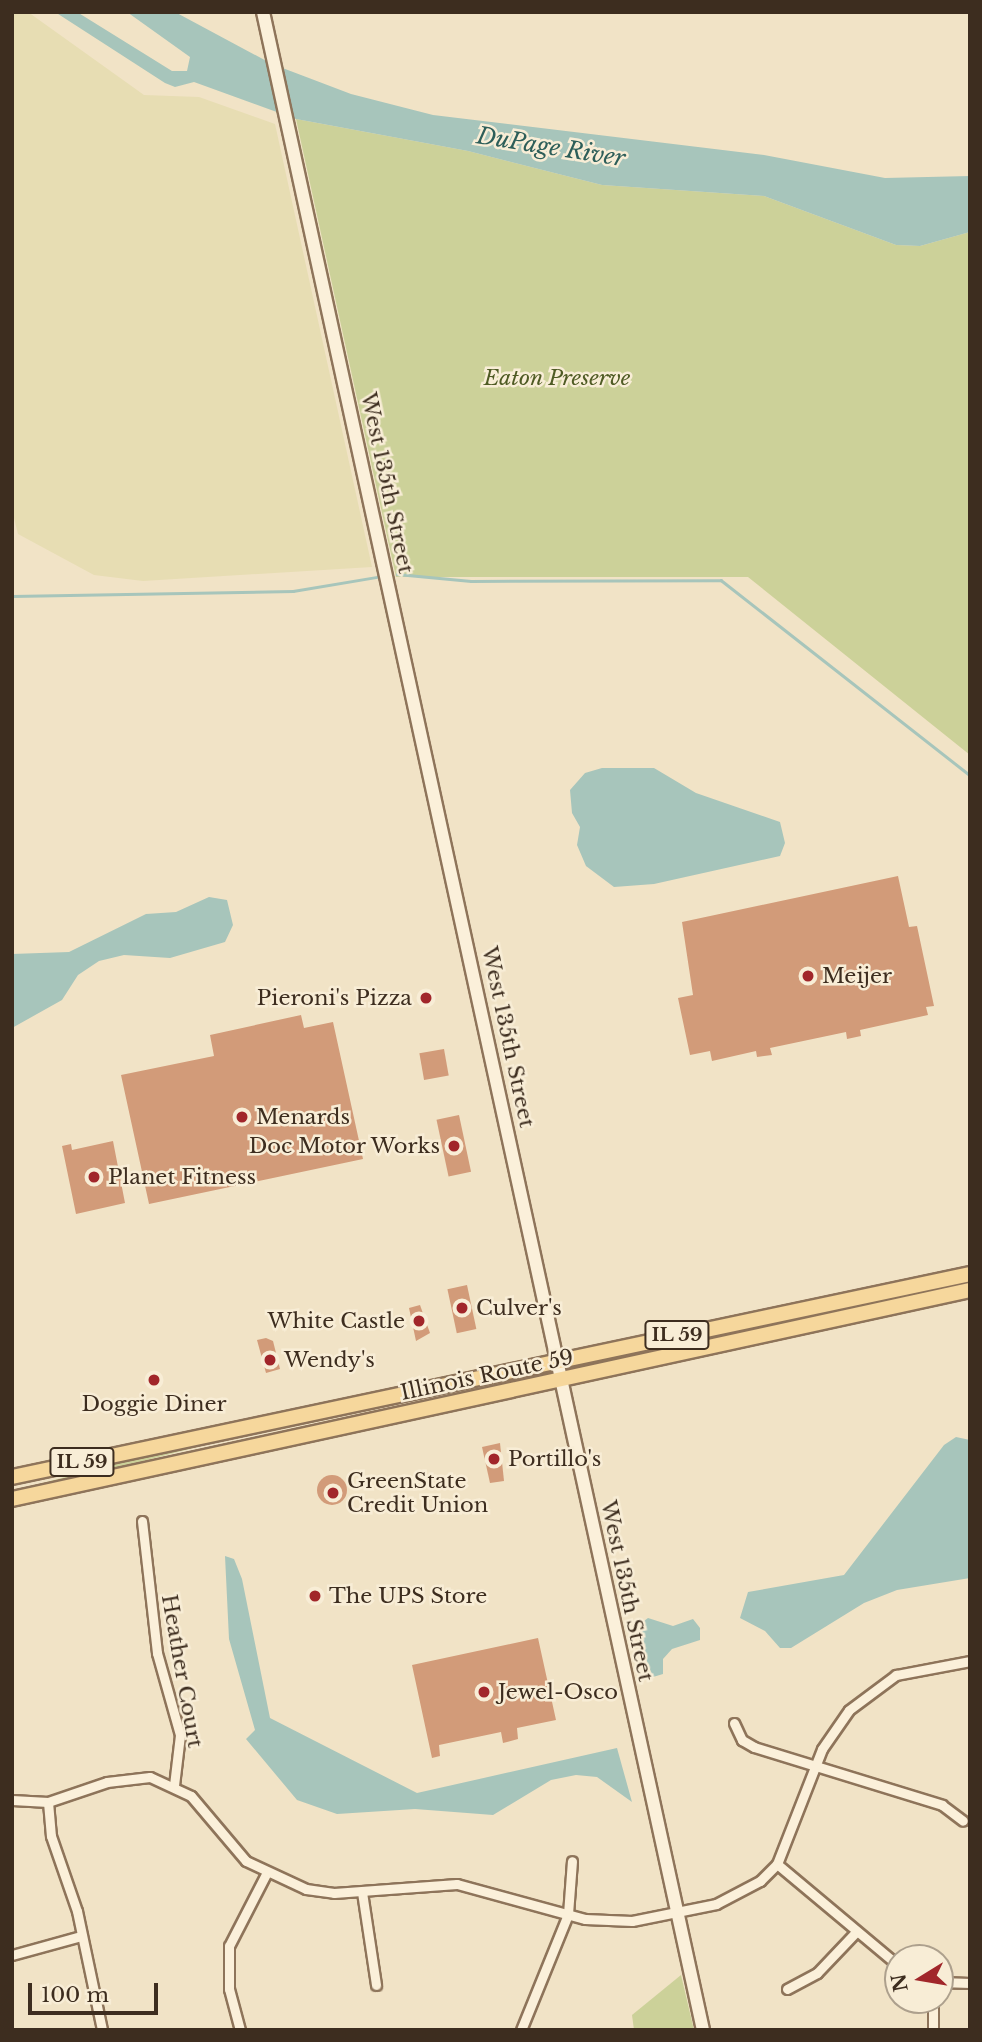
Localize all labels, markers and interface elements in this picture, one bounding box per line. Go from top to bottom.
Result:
water label: DuPage River [475,122,627,172]
park label: Eaton Preserve [483,365,631,391]
street label: West 135th Street [356,390,418,576]
street label: West 135th Street [477,944,539,1130]
place label: Meijer [822,963,892,989]
marker: Meijer [800,968,816,984]
place label: Pieroni's Pizza [257,985,412,1011]
marker: Pieroni's Pizza [418,990,434,1006]
place label: Menards [256,1104,350,1130]
marker: Menards [234,1109,250,1125]
place label: Doc Motor Works [247,1133,440,1159]
marker: Doc Motor Works [446,1138,462,1154]
place label: Planet Fitness [108,1164,256,1190]
marker: Planet Fitness [86,1169,102,1185]
place label: Culver's [476,1295,562,1321]
marker: Culver's [454,1300,470,1316]
place label: White Castle [267,1308,405,1334]
marker: White Castle [411,1313,427,1329]
road number: IL 59 [644,1320,710,1350]
street label: Illinois Route 59 [398,1344,576,1406]
place label: Wendy's [284,1347,375,1373]
marker: Wendy's [262,1352,278,1368]
marker: Doggie Diner [146,1372,162,1388]
place label: Doggie Diner [82,1391,226,1417]
road number: IL 59 [49,1446,115,1478]
place label: Portillo's [508,1446,601,1472]
marker: Portillo's [486,1451,502,1467]
place label: GreenState Credit Union [347,1468,488,1518]
marker: GreenState Credit Union [325,1485,341,1501]
street label: West 135th Street [596,1498,658,1684]
place label: The UPS Store [329,1583,487,1609]
marker: The UPS Store [307,1588,323,1604]
street label: Heather Court [156,1592,208,1750]
place label: Jewel-Osco [498,1679,618,1705]
marker: Jewel-Osco [476,1684,492,1700]
north arrow [884,1944,954,2014]
scale bar [32,1968,161,2012]
text: N [887,1972,913,1994]
text: 100 m [41,1982,109,2008]

